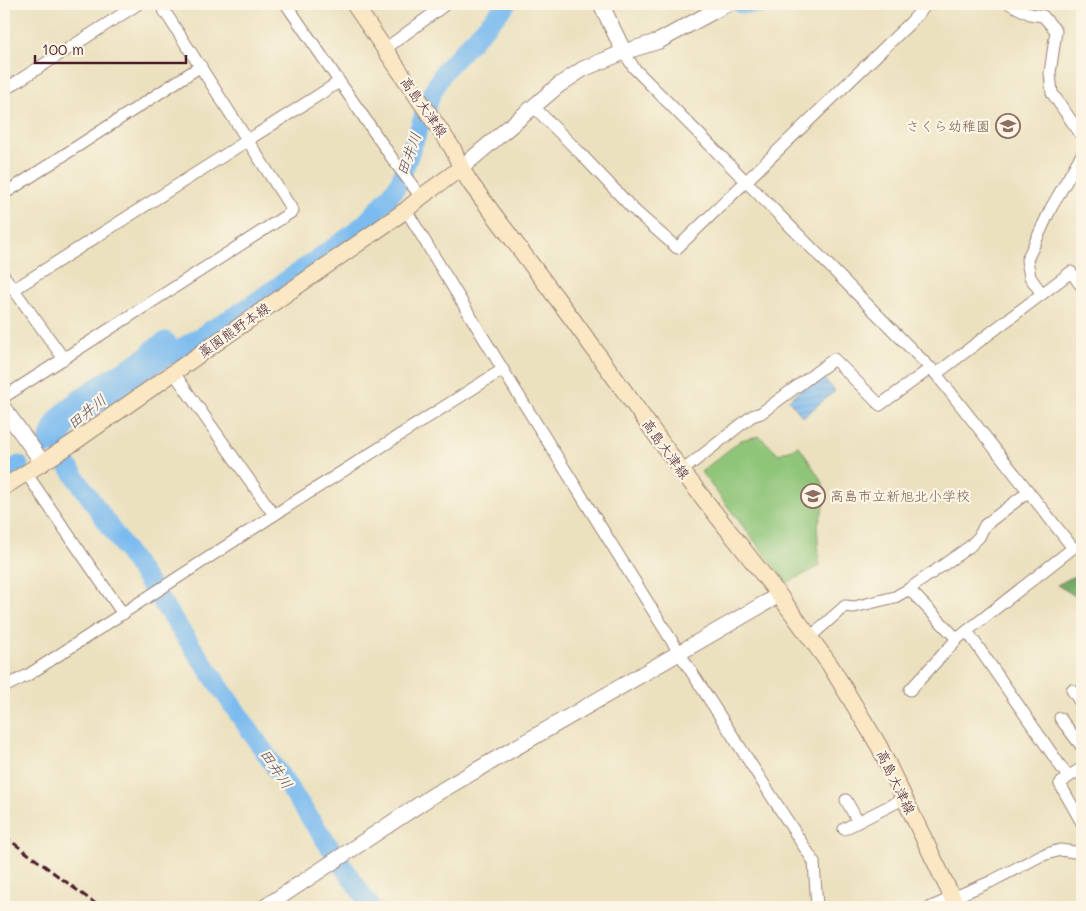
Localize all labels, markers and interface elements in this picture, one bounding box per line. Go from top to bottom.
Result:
scale bar [35,32,186,64]
text: 100 m [42,39,84,59]
street label: 高島大津線 [397,73,452,141]
school or university icon: さくら幼稚園 [995,113,1021,139]
place label: さくら幼稚園 [906,116,990,135]
water label: 田井川 [391,129,425,178]
street label: 藁園熊野本線 [194,298,274,361]
water label: 田井川 [63,389,110,433]
street label: 高島大津線 [638,415,695,483]
school or university icon: 高島市立新旭北小学校 [800,483,826,509]
place label: 高島市立新旭北小学校 [830,486,970,505]
water label: 田井川 [256,744,298,793]
street label: 高島大津線 [873,746,920,817]

